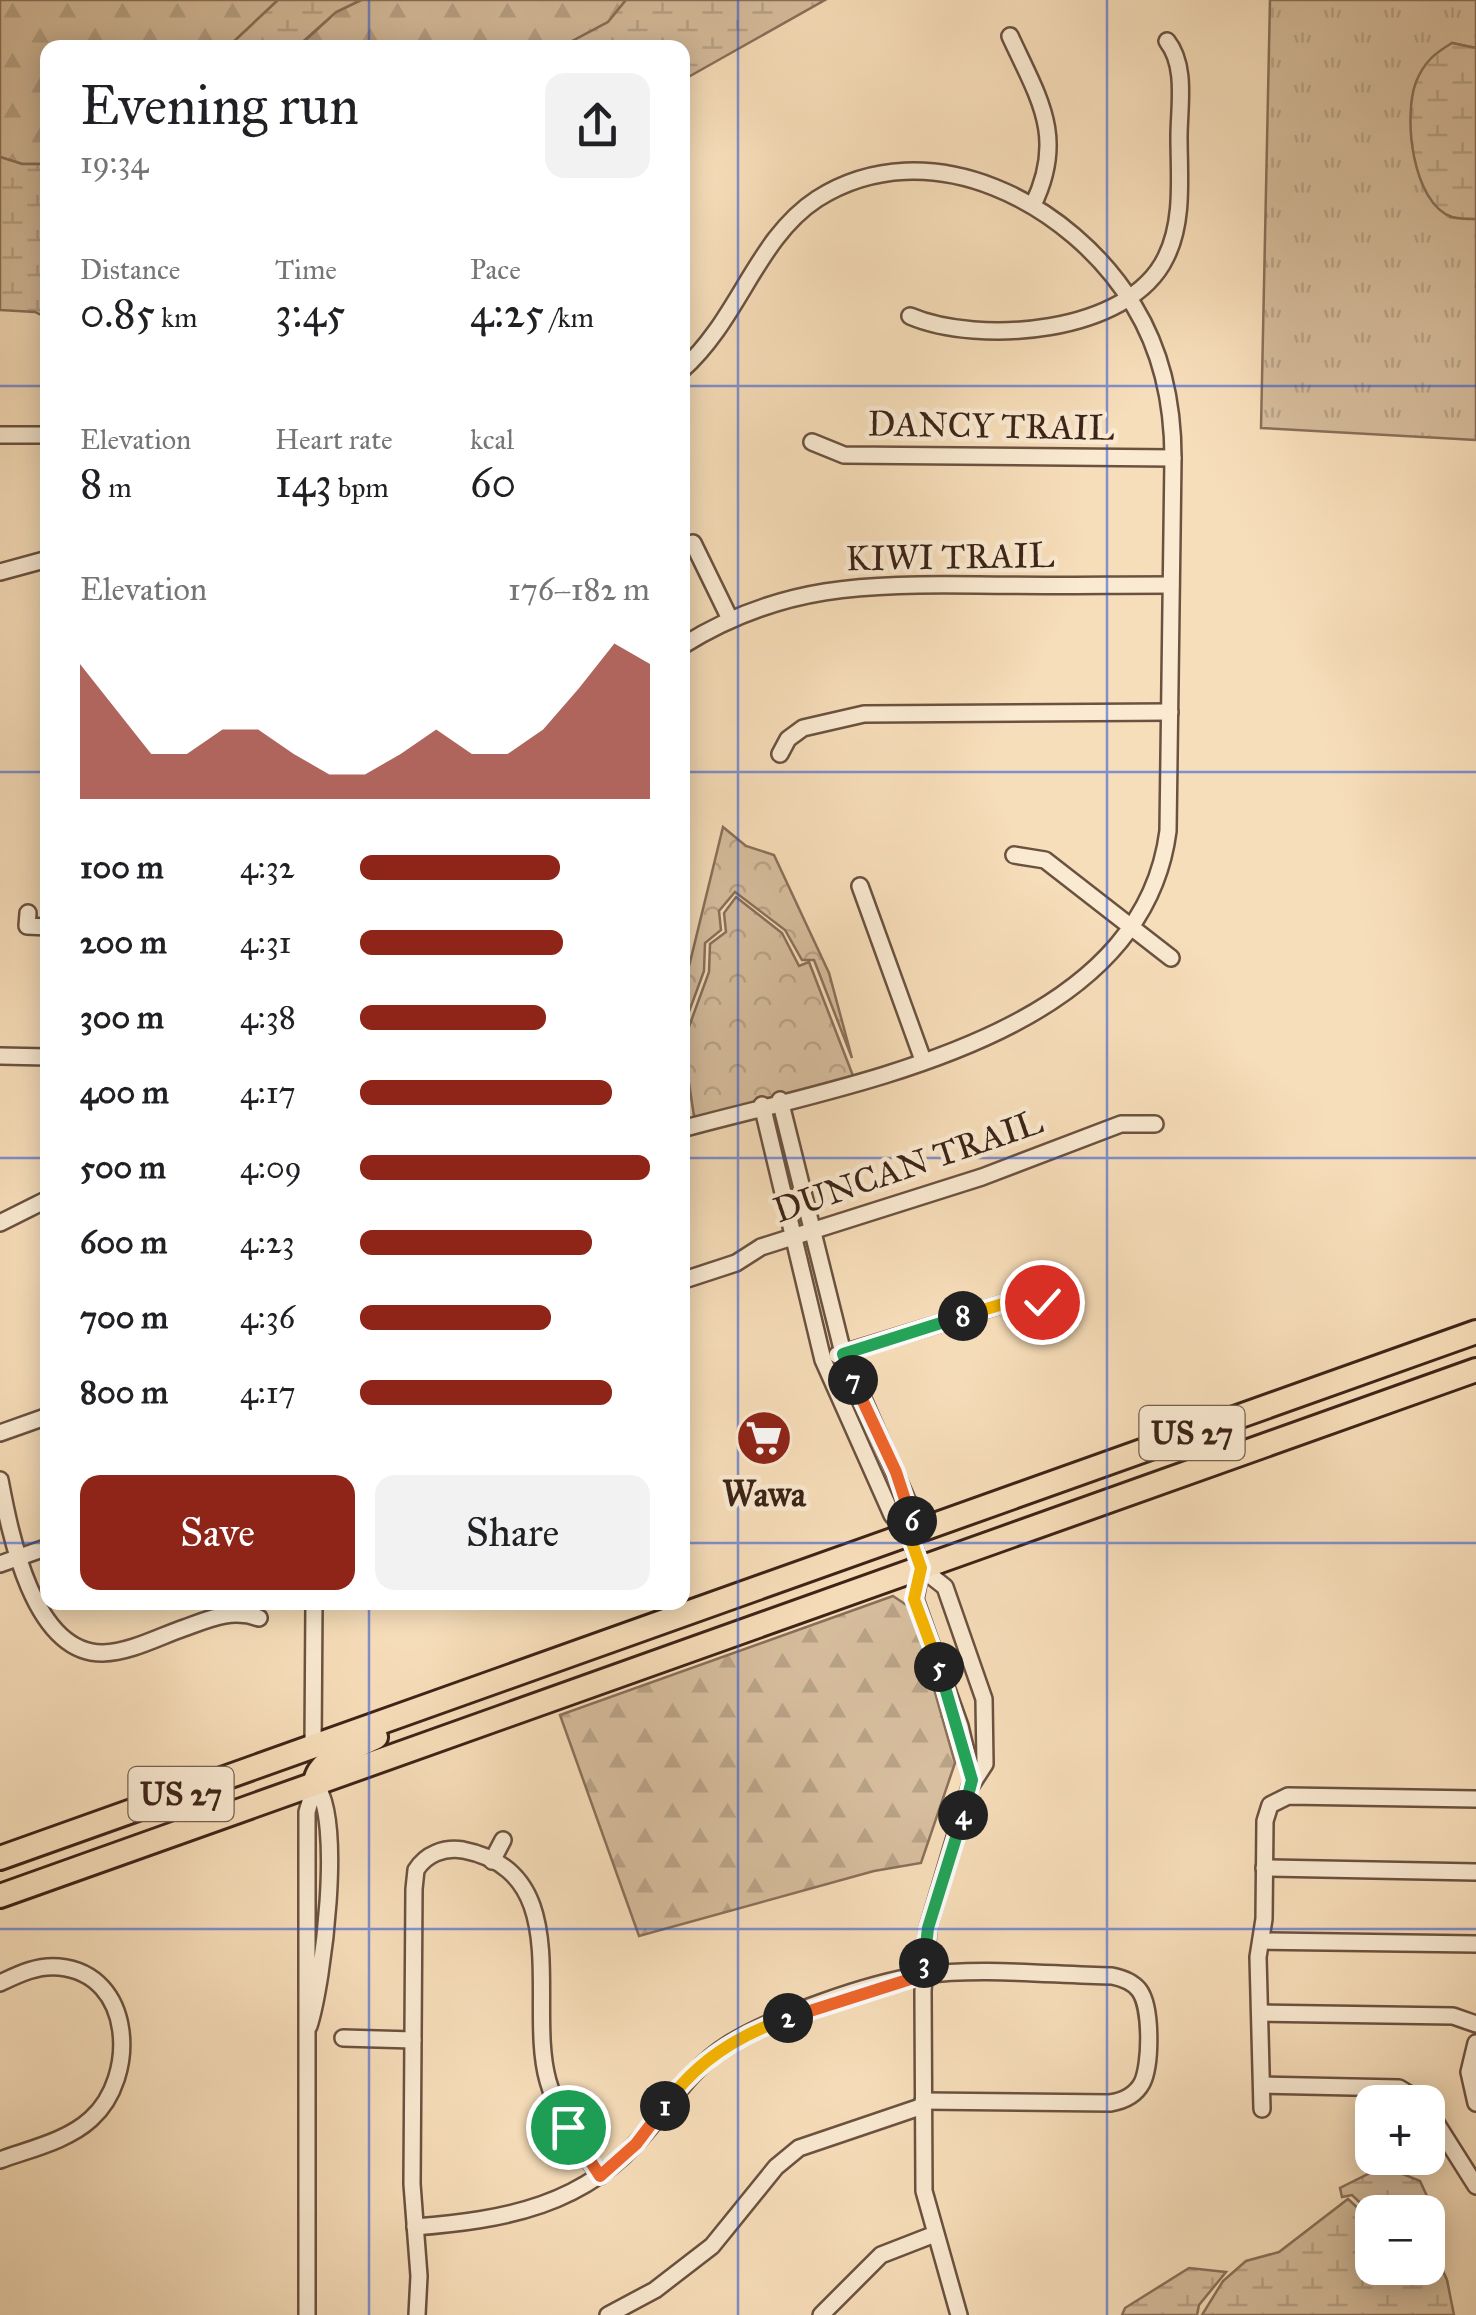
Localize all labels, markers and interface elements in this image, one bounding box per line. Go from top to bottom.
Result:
text: Evening run [80,72,359,139]
button: share [545,73,650,178]
text: 19:34 [80,143,148,182]
text: Distance [80,252,180,287]
text: Time [275,252,337,287]
text: Pace [470,252,521,287]
text: 0.85 [80,287,155,339]
text: 3:45 [275,287,345,339]
text: 4:25 [470,287,544,339]
text: km [155,300,198,335]
text: /km [544,300,594,335]
street label: DANCY TRAIL [867,402,1115,450]
text: Elevation [80,422,191,457]
text: Heart rate [275,422,393,457]
text: kcal [470,422,514,457]
text: 8 [80,457,102,509]
text: 143 [275,457,332,509]
text: 60 [470,457,516,509]
text: m [102,470,132,505]
text: bpm [332,470,389,505]
street label: KIWI TRAIL [845,534,1055,580]
text: Elevation [80,570,207,609]
text: 176–182 m [508,570,650,609]
text: 100 m [80,848,164,887]
text: 4:32 [240,848,294,887]
text: 200 m [80,923,167,962]
text: 4:31 [240,923,291,962]
text: 300 m [80,998,164,1037]
text: 4:38 [240,998,296,1037]
text: 400 m [80,1073,169,1112]
text: 4:17 [240,1073,296,1112]
street label: DUNCAN TRAIL [768,1100,1048,1232]
text: 500 m [80,1148,166,1187]
text: 4:09 [240,1148,302,1187]
text: 600 m [80,1223,167,1262]
text: 4:23 [240,1223,294,1262]
pin [1000,1260,1085,1345]
icon: check [1015,1275,1070,1330]
pin: 8 [938,1291,988,1341]
text: 700 m [80,1298,168,1337]
text: 4:36 [240,1298,295,1337]
text: 8 [956,1298,970,1333]
pin: 7 [828,1355,878,1405]
text: 7 [846,1362,860,1397]
text: 800 m [80,1373,168,1412]
text: 4:17 [240,1373,296,1412]
road number: US 27 [1140,1406,1244,1460]
supermarket icon: Wawa [734,1408,794,1468]
place label: Wawa [722,1473,807,1516]
button: Save [80,1475,355,1590]
button: Share [375,1475,650,1590]
pin: 6 [887,1496,937,1546]
text: 6 [905,1503,919,1538]
pin: 5 [914,1642,964,1692]
text: 5 [932,1649,946,1684]
road number: US 27 [128,1767,234,1821]
pin: 4 [938,1790,988,1840]
text: 4 [955,1797,971,1832]
pin: 3 [899,1938,949,1988]
text: 3 [918,1945,930,1980]
pin: 2 [763,1993,813,2043]
text: 2 [781,2000,795,2035]
pin: 1 [640,2081,690,2131]
pin [526,2085,611,2170]
map controls [1355,2085,1445,2285]
button: + [1355,2085,1445,2175]
text: 1 [659,2088,671,2123]
icon: arrive [541,2100,596,2155]
button: − [1355,2195,1445,2285]

